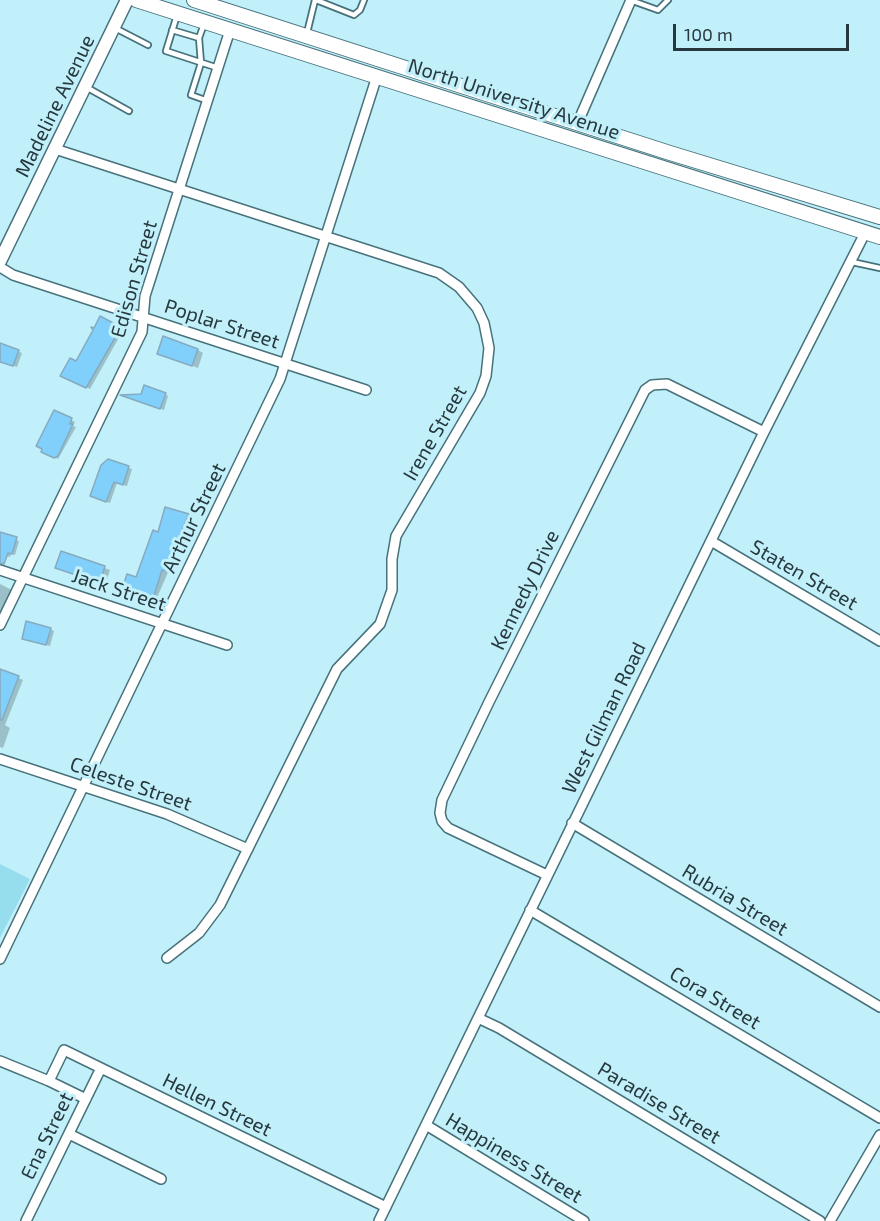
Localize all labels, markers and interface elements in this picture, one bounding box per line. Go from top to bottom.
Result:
scale bar [676,12,852,50]
text: 100 m [684,23,733,45]
street label: Madeline Avenue [10,31,100,181]
street label: North University Avenue [405,53,623,145]
street label: Edison Street [106,218,162,340]
street label: Poplar Street [161,294,283,354]
street label: Irene Street [398,381,472,485]
street label: Arthur Street [157,459,231,577]
street label: Kennedy Drive [486,526,564,654]
street label: Staten Street [746,535,862,615]
street label: Jack Street [69,563,169,617]
street label: West Gilman Road [557,638,651,798]
street label: Celeste Street [67,752,195,816]
street label: Rubria Street [678,859,792,941]
street label: Cora Street [665,961,765,1035]
street label: Paradise Street [593,1057,725,1149]
street label: Hellen Street [159,1068,275,1142]
street label: Ena Street [16,1089,78,1183]
street label: Happiness Street [441,1108,587,1208]

